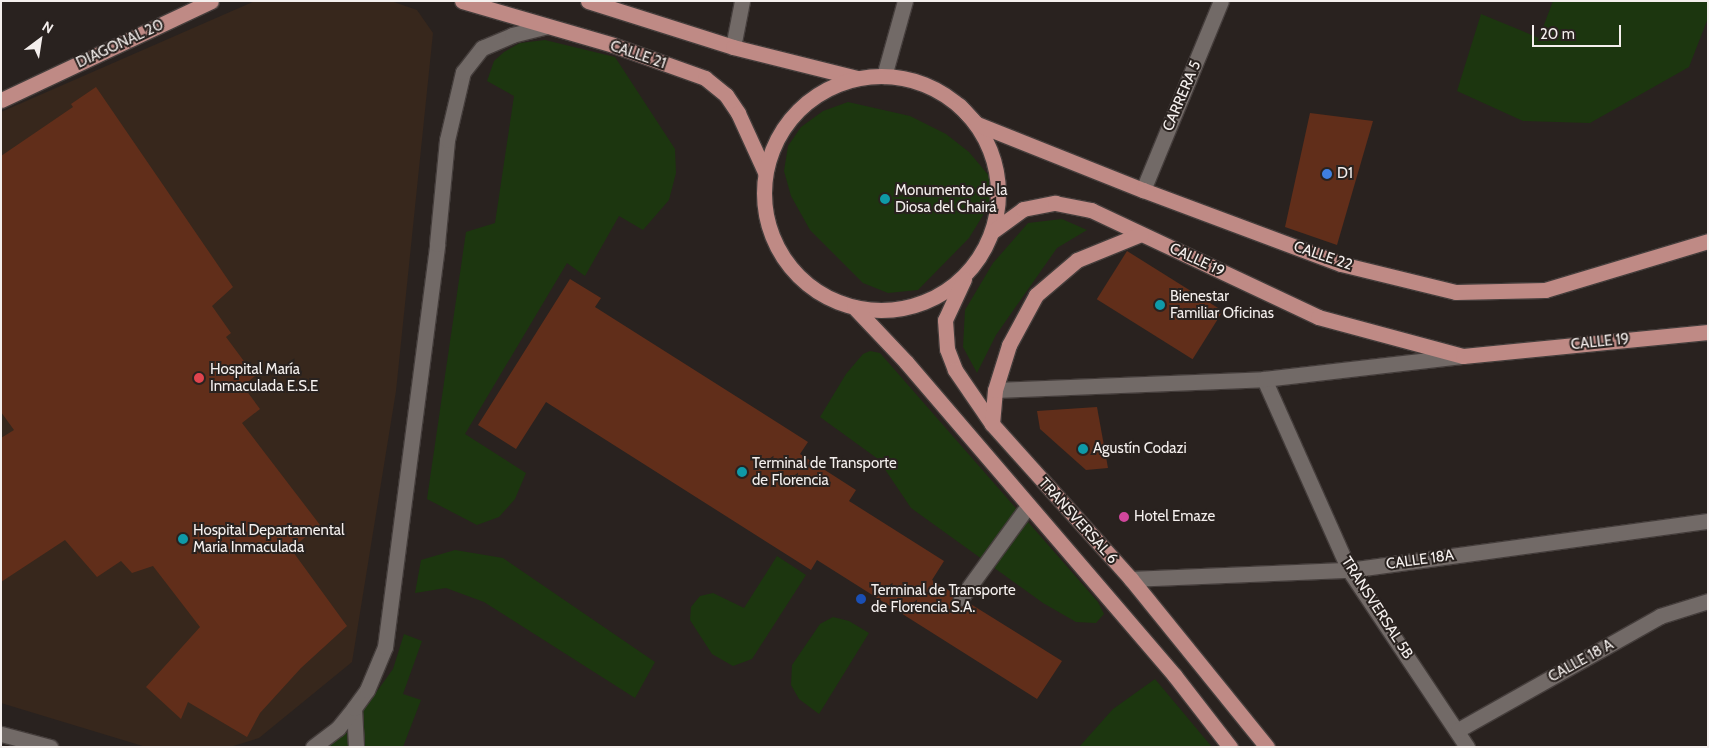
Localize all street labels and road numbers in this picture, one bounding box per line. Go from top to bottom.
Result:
street label: DIAGONAL 20 [73,16,167,72]
street label: CALLE 21 [608,37,668,73]
street label: CARRERA 5 [1159,58,1205,134]
street label: CALLE 22 [1291,238,1355,274]
street label: CALLE 19 [1167,239,1227,281]
street label: CALLE 19 [1570,330,1630,354]
street label: TRANSVERSAL 6 [1035,474,1121,568]
street label: CALLE 18A [1385,546,1455,574]
street label: TRANSVERSAL 5B [1337,554,1417,662]
street label: CALLE 18 A [1545,636,1617,686]

